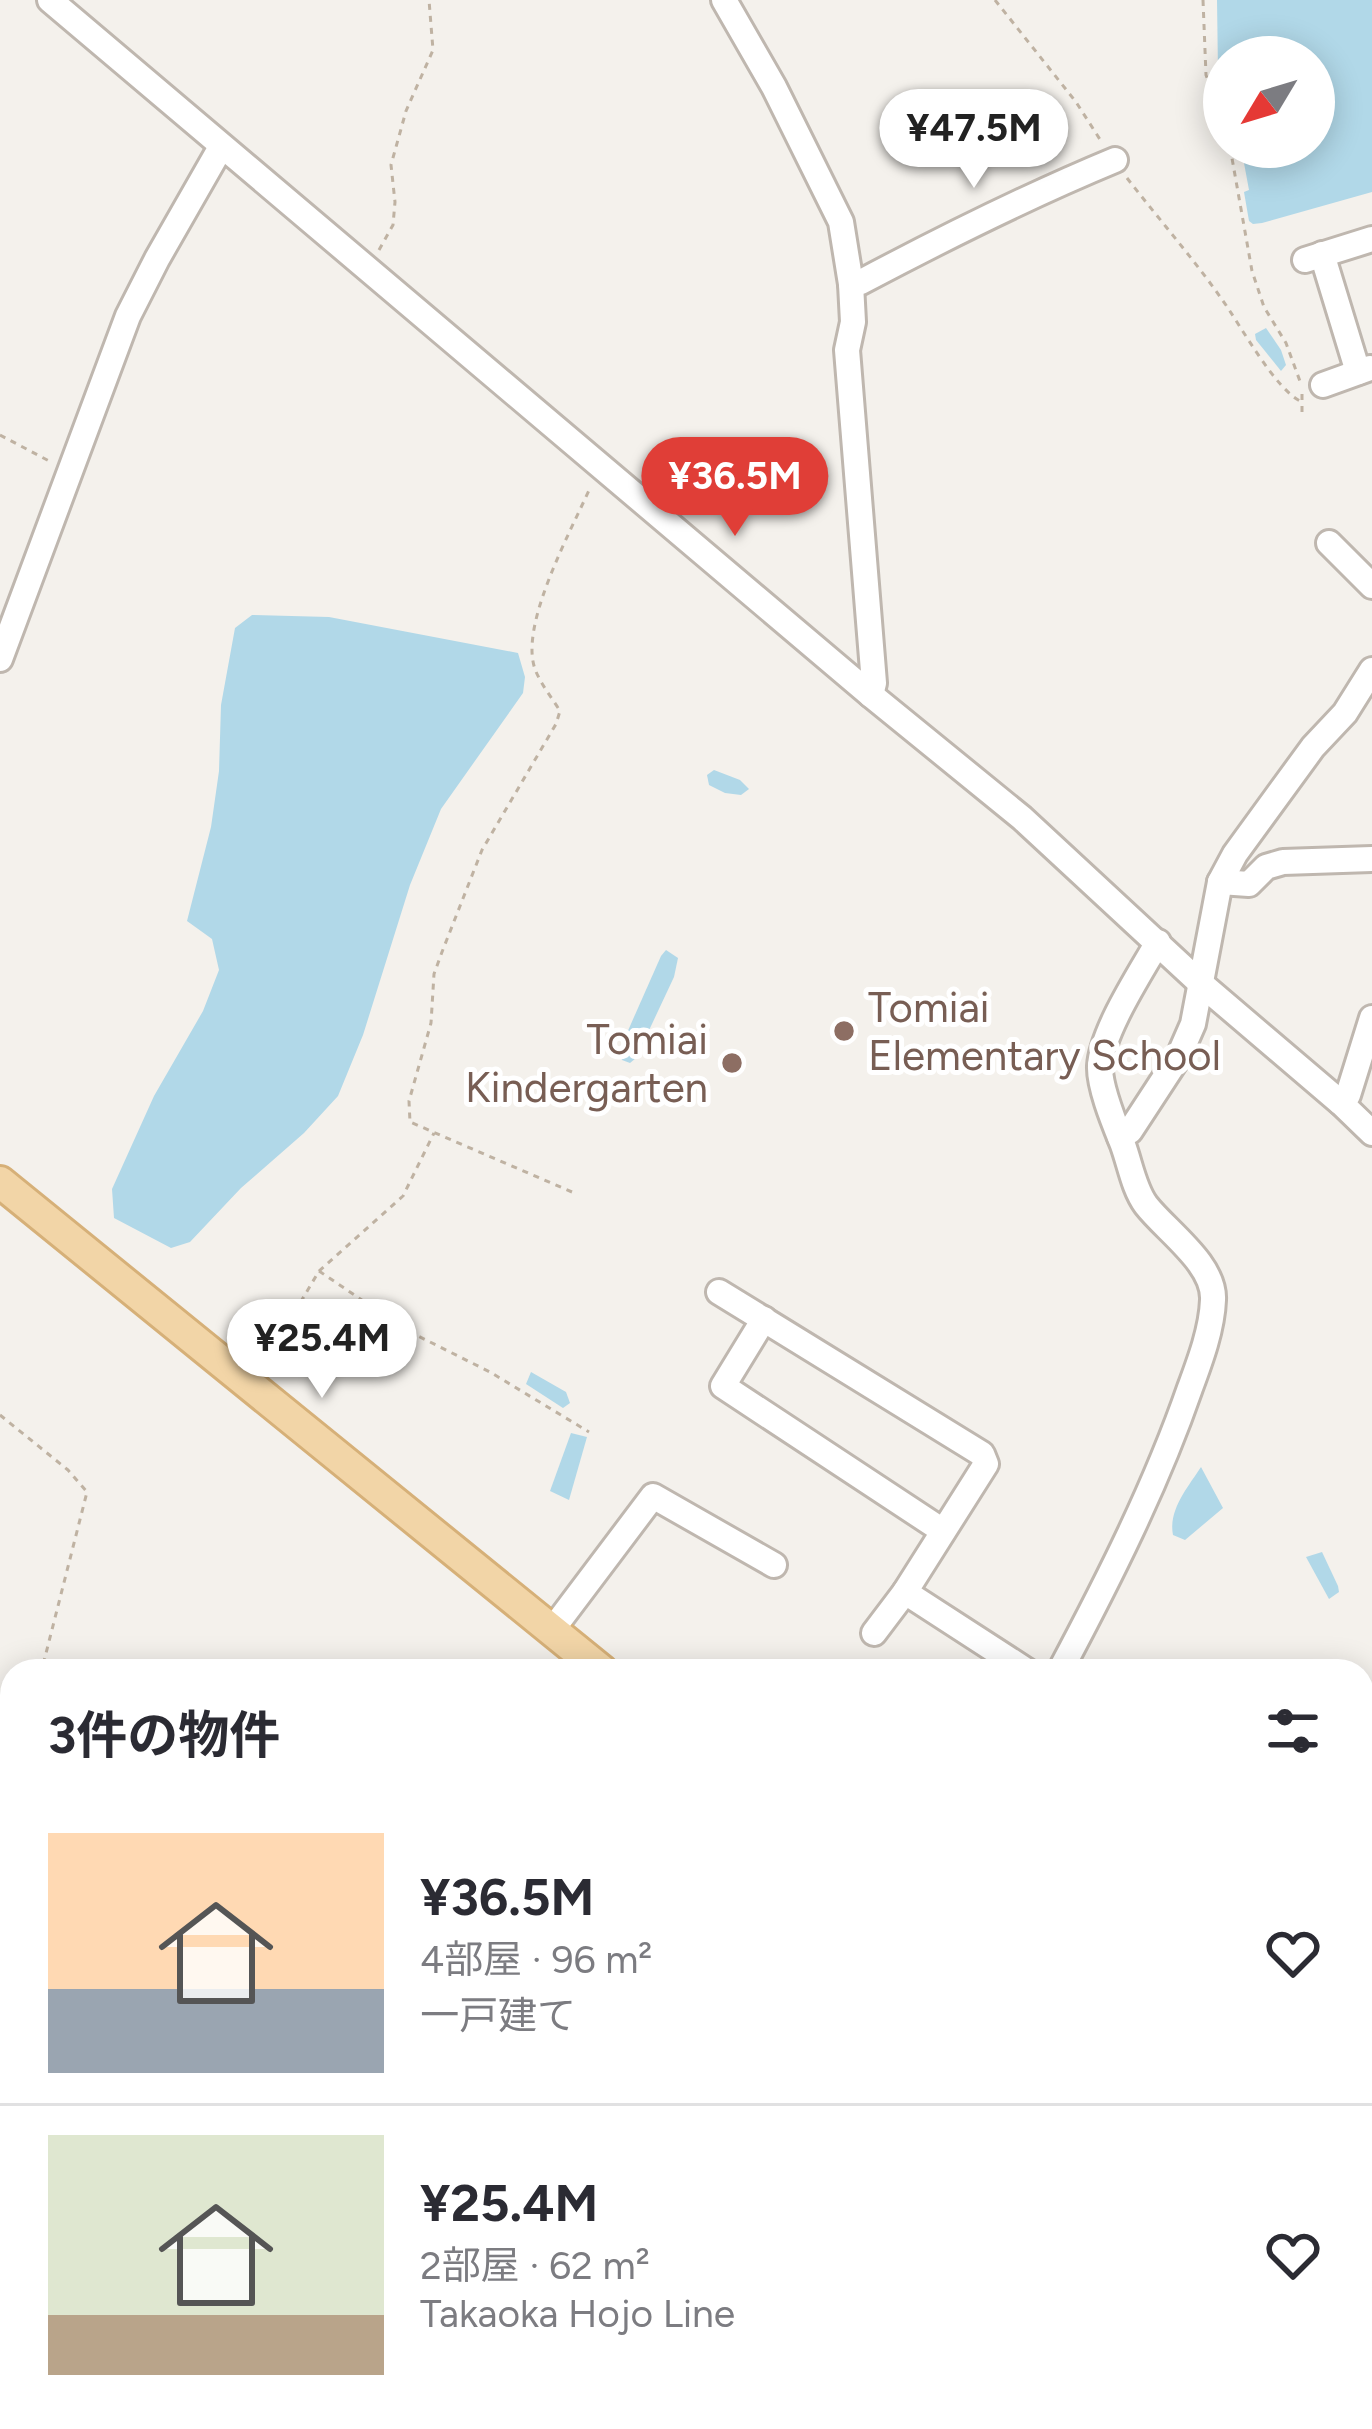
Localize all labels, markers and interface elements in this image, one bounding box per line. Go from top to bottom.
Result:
north arrow [1203,36,1335,168]
map controls [1203,36,1335,168]
pin: ¥47.5M [876,89,1072,191]
text: ¥47.5M [906,104,1042,151]
pin: ¥36.5M [637,437,833,539]
text: ¥36.5M [668,452,802,499]
place label: Tomiai Elementary School [868,982,1221,1081]
place label: Tomiai Kindergarten [465,1014,708,1113]
marker: Tomiai Elementary School [831,1018,857,1044]
marker: Tomiai Kindergarten [719,1050,745,1076]
pin: ¥25.4M [224,1299,420,1401]
text: ¥25.4M [254,1314,390,1361]
icon: filters [1260,1698,1326,1764]
text: 3件の物件 [48,1705,280,1766]
text: ¥36.5M [420,1867,594,1928]
icon: home [144,1881,288,2025]
icon: heart [1260,1920,1326,1986]
text: 4部屋 · 96 m² [420,1936,652,1983]
text: 一戸建て [420,1992,576,2039]
text: ¥25.4M [420,2173,598,2234]
icon: home [144,2183,288,2327]
icon: heart [1260,2222,1326,2288]
text: 2部屋 · 62 m² [420,2242,650,2289]
text: Takaoka Hojo Line [420,2290,735,2337]

